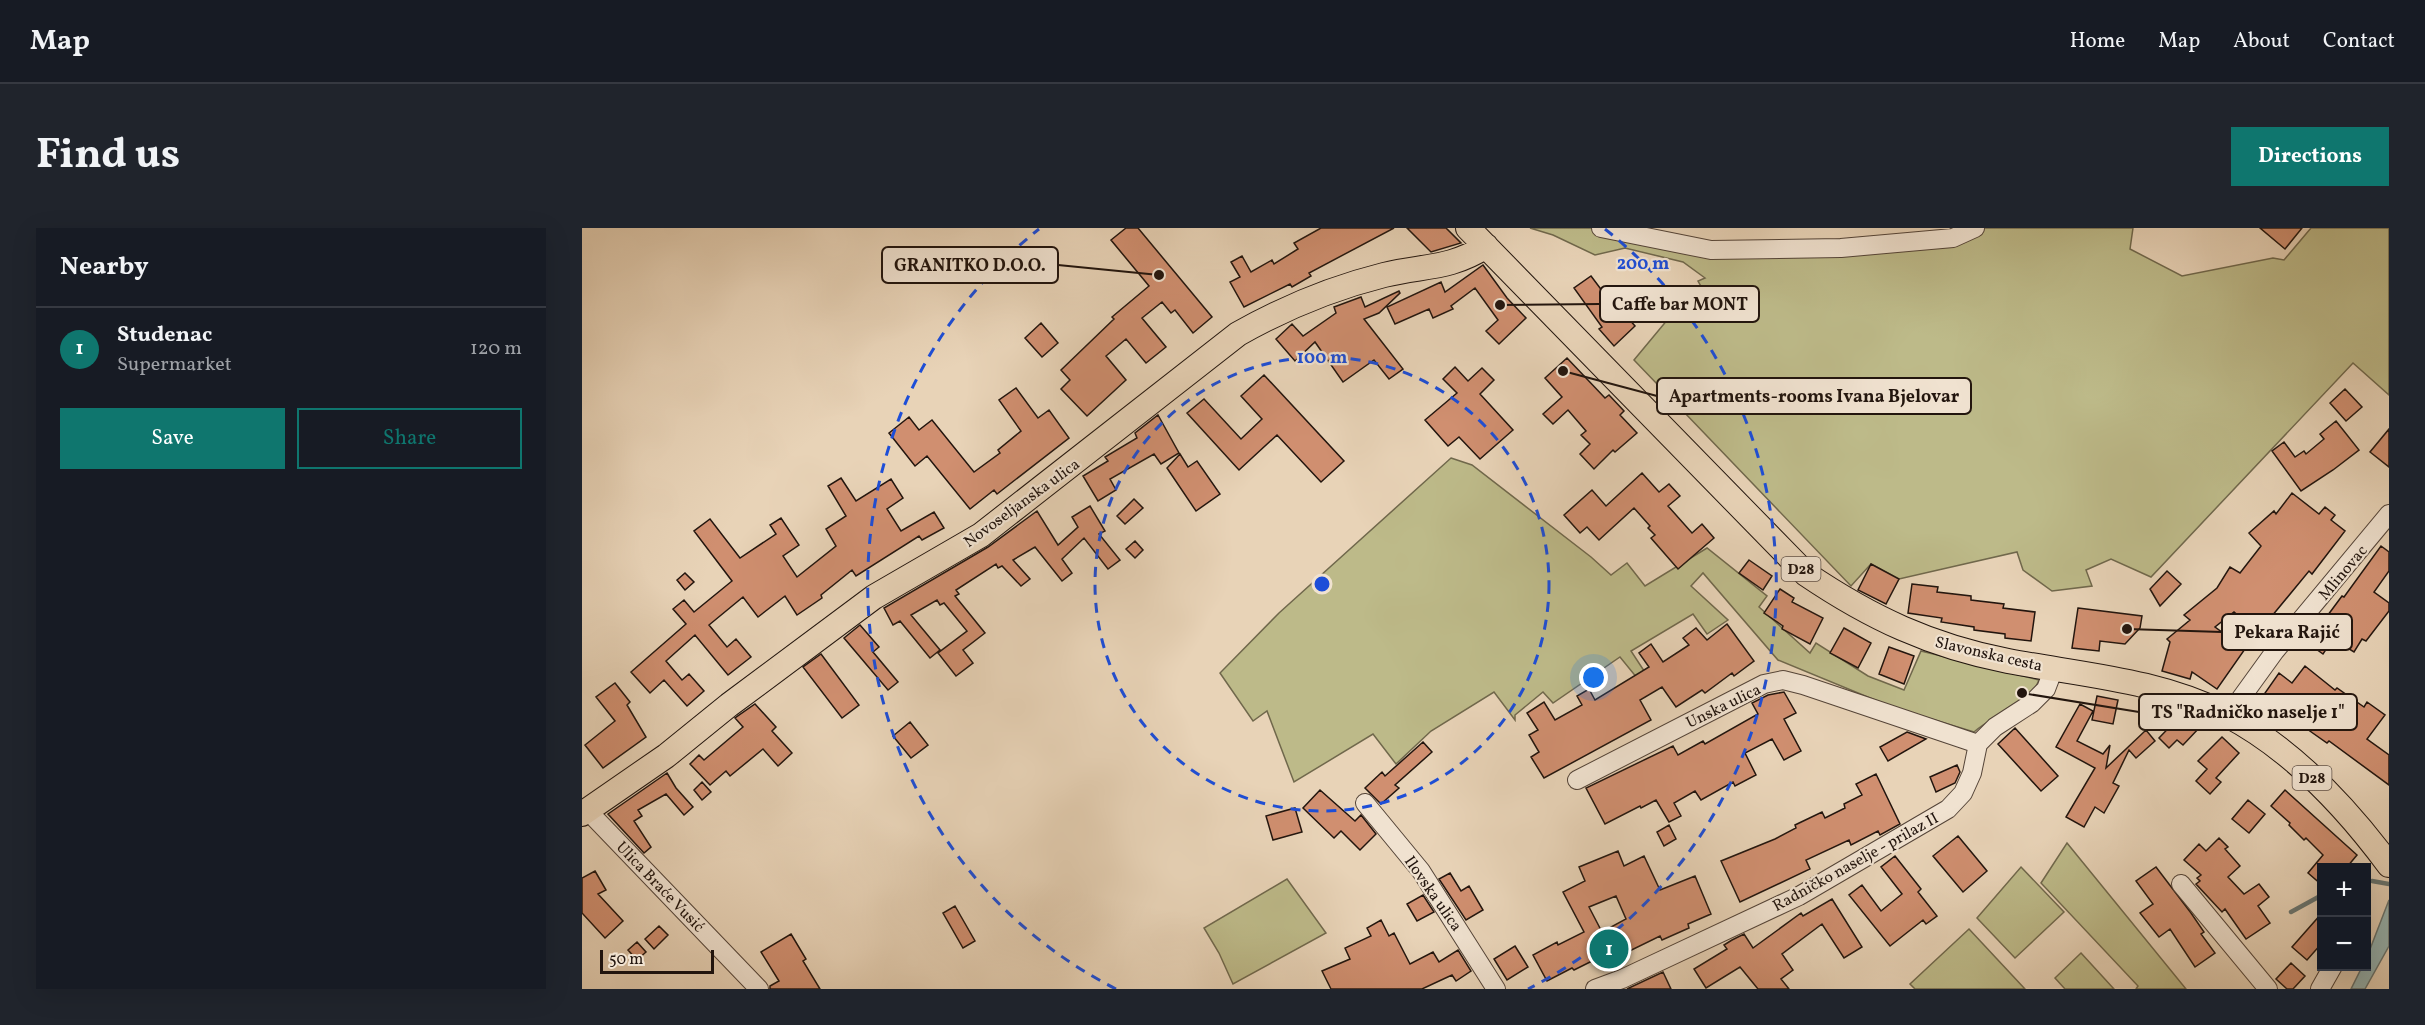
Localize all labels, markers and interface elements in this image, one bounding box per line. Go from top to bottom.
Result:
text: Map [30,22,90,61]
text: Home [2070,27,2125,56]
text: Map [2158,27,2200,56]
text: About [2233,27,2290,56]
text: Contact [2323,27,2395,56]
text: Find us [36,127,180,186]
button: Directions [2231,127,2389,186]
callout: GRANITKO D.O.O. [882,247,1058,283]
text: Nearby [60,249,149,285]
text: 200 m [1617,252,1669,277]
text: GRANITKO D.O.O. [894,254,1046,279]
callout: Caffe bar MONT [1600,286,1759,322]
text: Caffe bar MONT [1612,293,1748,318]
text: Studenac [117,320,212,351]
text: 1 [75,335,84,363]
text: 120 m [470,335,522,363]
text: 100 m [1297,346,1347,371]
text: Supermarket [117,351,232,379]
callout: Apartments-rooms Ivana Bjelovar [1657,378,1971,414]
text: Apartments-rooms Ivana Bjelovar [1669,385,1960,410]
button: Save [60,408,285,469]
button: Share [297,408,522,469]
street label: Novoseljanska ulica [960,454,1085,553]
street label: Mlinovac [2314,541,2373,606]
road number: D28 [1782,557,1820,581]
centre of rings [1312,574,1332,594]
callout: Pekara Rajić [2222,614,2352,650]
text: Pekara Rajić [2234,621,2340,646]
street label: Slavonska cesta [1933,632,2044,678]
your location [1579,663,1608,692]
street label: Unska ulica [1683,679,1765,734]
callout: TS "Radničko naselje 1" [2139,694,2357,730]
text: TS "Radničko naselje 1" [2151,701,2345,726]
road number: D28 [2292,766,2332,790]
street label: Radničko naselje - prilaz II [1769,808,1943,918]
street label: Ulica Braće Vusić [610,837,709,938]
street label: Ilovska ulica [1398,852,1467,936]
map controls [2317,863,2371,971]
button: + [2317,863,2371,917]
button: − [2317,917,2371,971]
pin: 1 [1590,926,1628,972]
scale bar [600,947,714,974]
text: 50 m [609,949,643,971]

